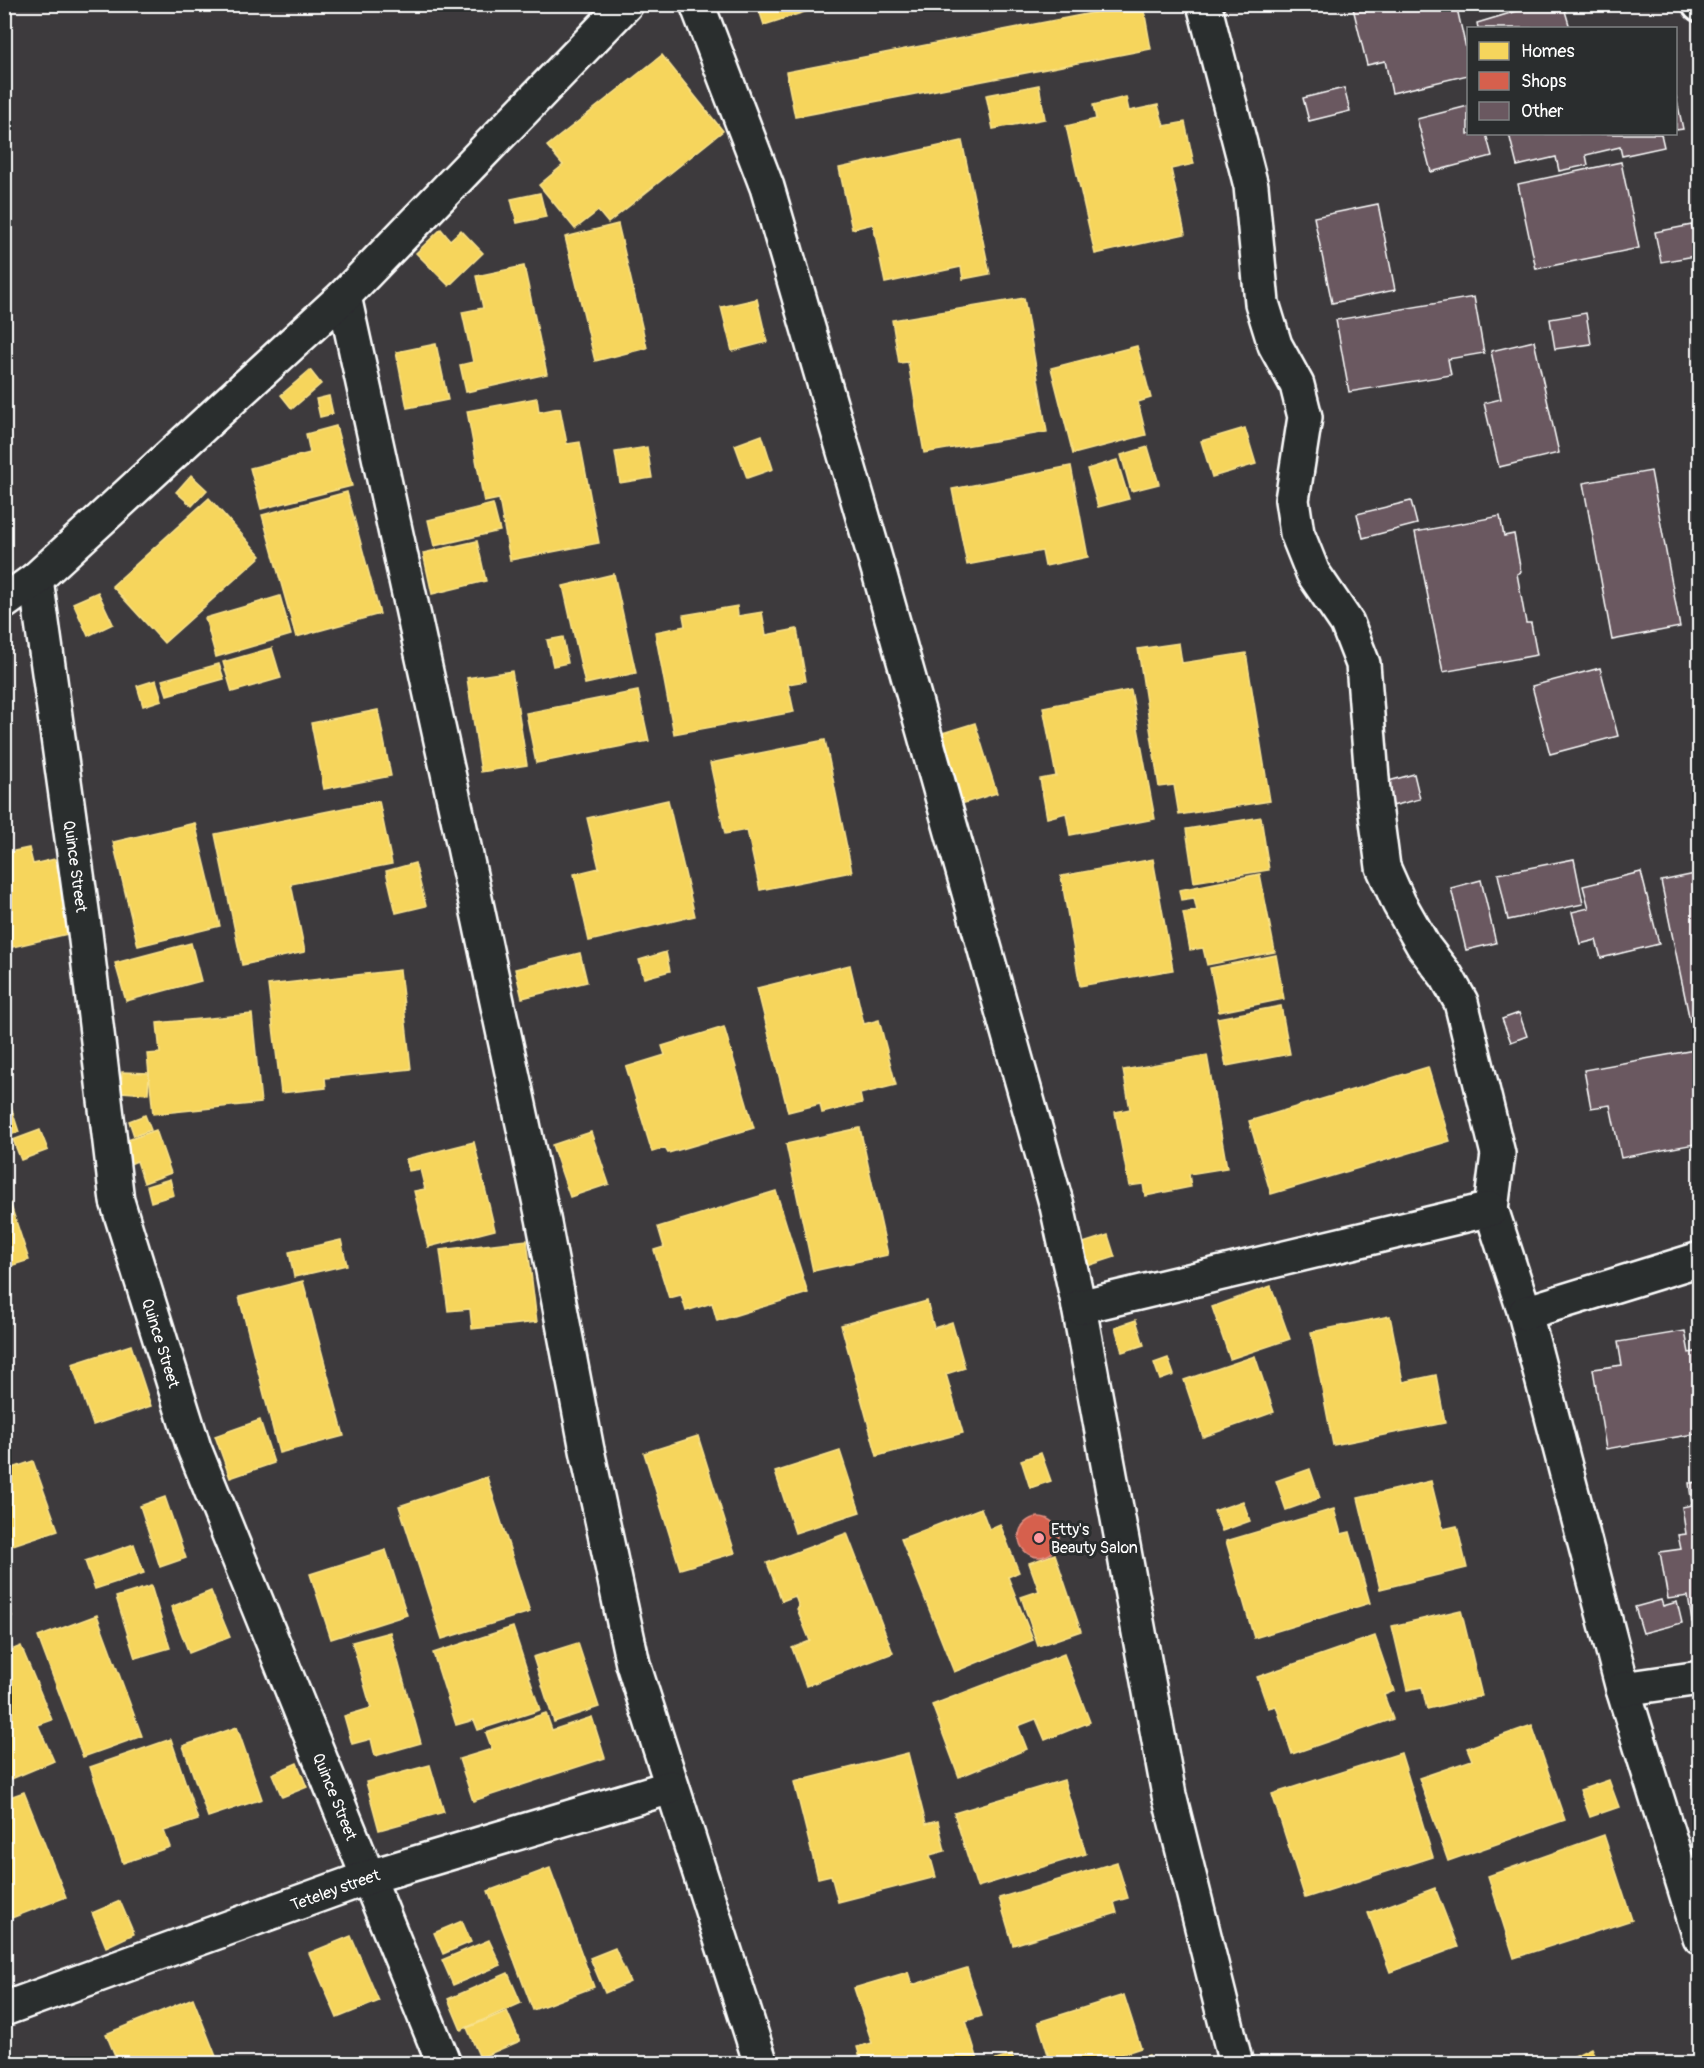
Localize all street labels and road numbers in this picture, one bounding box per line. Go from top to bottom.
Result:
street label: Quince Street [59,819,91,914]
street label: Quince Street [137,1296,184,1391]
street label: Quince Street [308,1750,361,1844]
street label: Teteley street [288,1865,383,1916]

